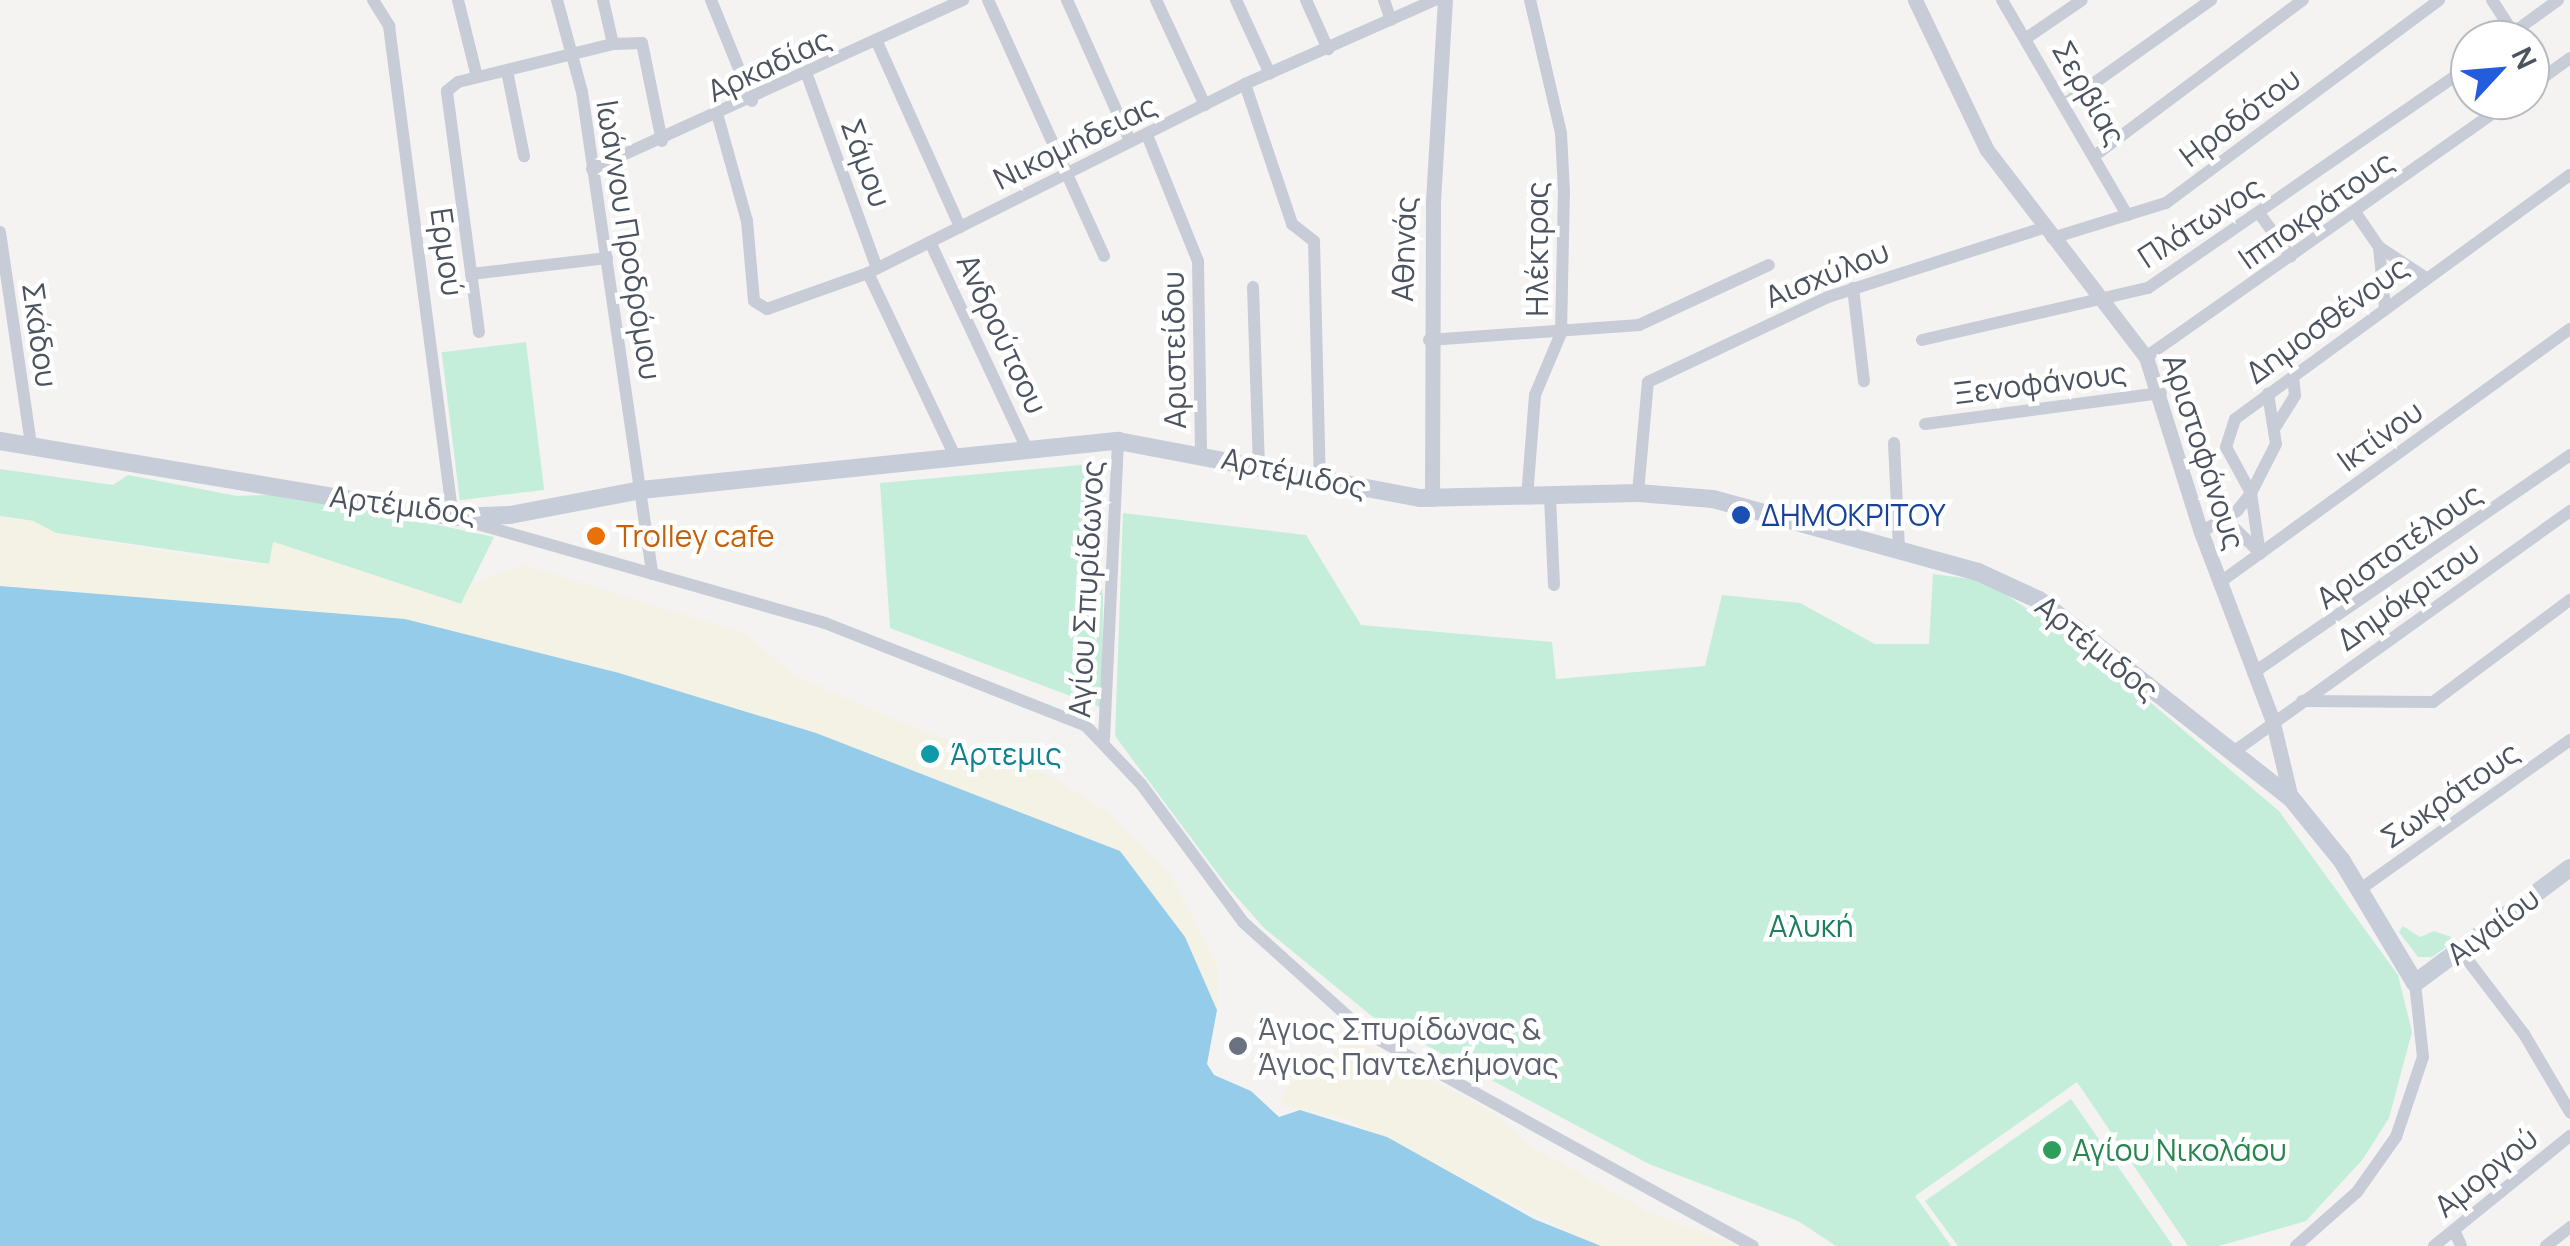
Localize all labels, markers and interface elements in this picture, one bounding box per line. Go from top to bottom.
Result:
north arrow [2450,20,2550,120]
street label: Αρκαδίας [702,21,836,109]
street label: Σερβίας [2045,35,2133,151]
text: N [2504,40,2547,75]
street label: Ηροδότου [2173,60,2307,174]
street label: Νικομήδειας [988,87,1162,197]
street label: Ιωάννου Προδρόμου [589,98,669,382]
street label: Σάμου [834,114,898,212]
street label: Ιπποκράτους [2231,143,2401,277]
street label: Πλάτωνος [2131,169,2269,275]
street label: Ηλέκτρας [1519,182,1555,316]
street label: Αθηνάς [1384,196,1424,302]
street label: Ερμού [423,206,471,298]
street label: Αισχύλου [1760,233,1894,315]
street label: Ανδρούτσου [949,249,1055,419]
street label: Δημοσθένους [2239,249,2415,391]
street label: Αριστείδου [1155,271,1193,429]
street label: Σκάδου [15,280,65,390]
street label: Αριστοφάνους [2155,350,2253,554]
street label: Ξενοφάνους [1951,355,2129,411]
street label: Ικτίνου [2330,393,2430,479]
street label: Αρτέμιδος [1218,440,1370,506]
street label: Αγίου Σπυρίδωνος [1061,459,1111,719]
street label: Αριστοτέλους [2309,476,2489,616]
street label: Αρτέμιδος [328,478,478,532]
place label: ΔΗΜΟΚΡΙΤΟΥ [1761,497,1946,533]
marker: ΔΗΜΟΚΡΙΤΟΥ [1730,504,1752,526]
place label: Trolley cafe [616,518,774,554]
marker: Trolley cafe [585,525,607,547]
street label: Δημόκριτου [2330,534,2486,658]
street label: Αρτέμιδος [2028,588,2166,708]
street label: Σωκράτους [2374,734,2526,856]
place label: Άρτεμις [950,736,1062,772]
marker: Άρτεμις [919,743,941,765]
street label: Αιγαίου [2440,880,2546,972]
park label: Αλυκή [1769,908,1853,944]
place label: Άγιος Σπυρίδωνας & Άγιος Παντελεήμονας [1258,1011,1559,1082]
marker: Άγιος Σπυρίδωνας & Άγιος Παντελεήμονας [1227,1035,1249,1057]
street label: Αμοργού [2427,1120,2545,1224]
place label: Αγίου Νικολάου [2072,1132,2287,1168]
marker: Αγίου Νικολάου [2041,1139,2063,1161]

